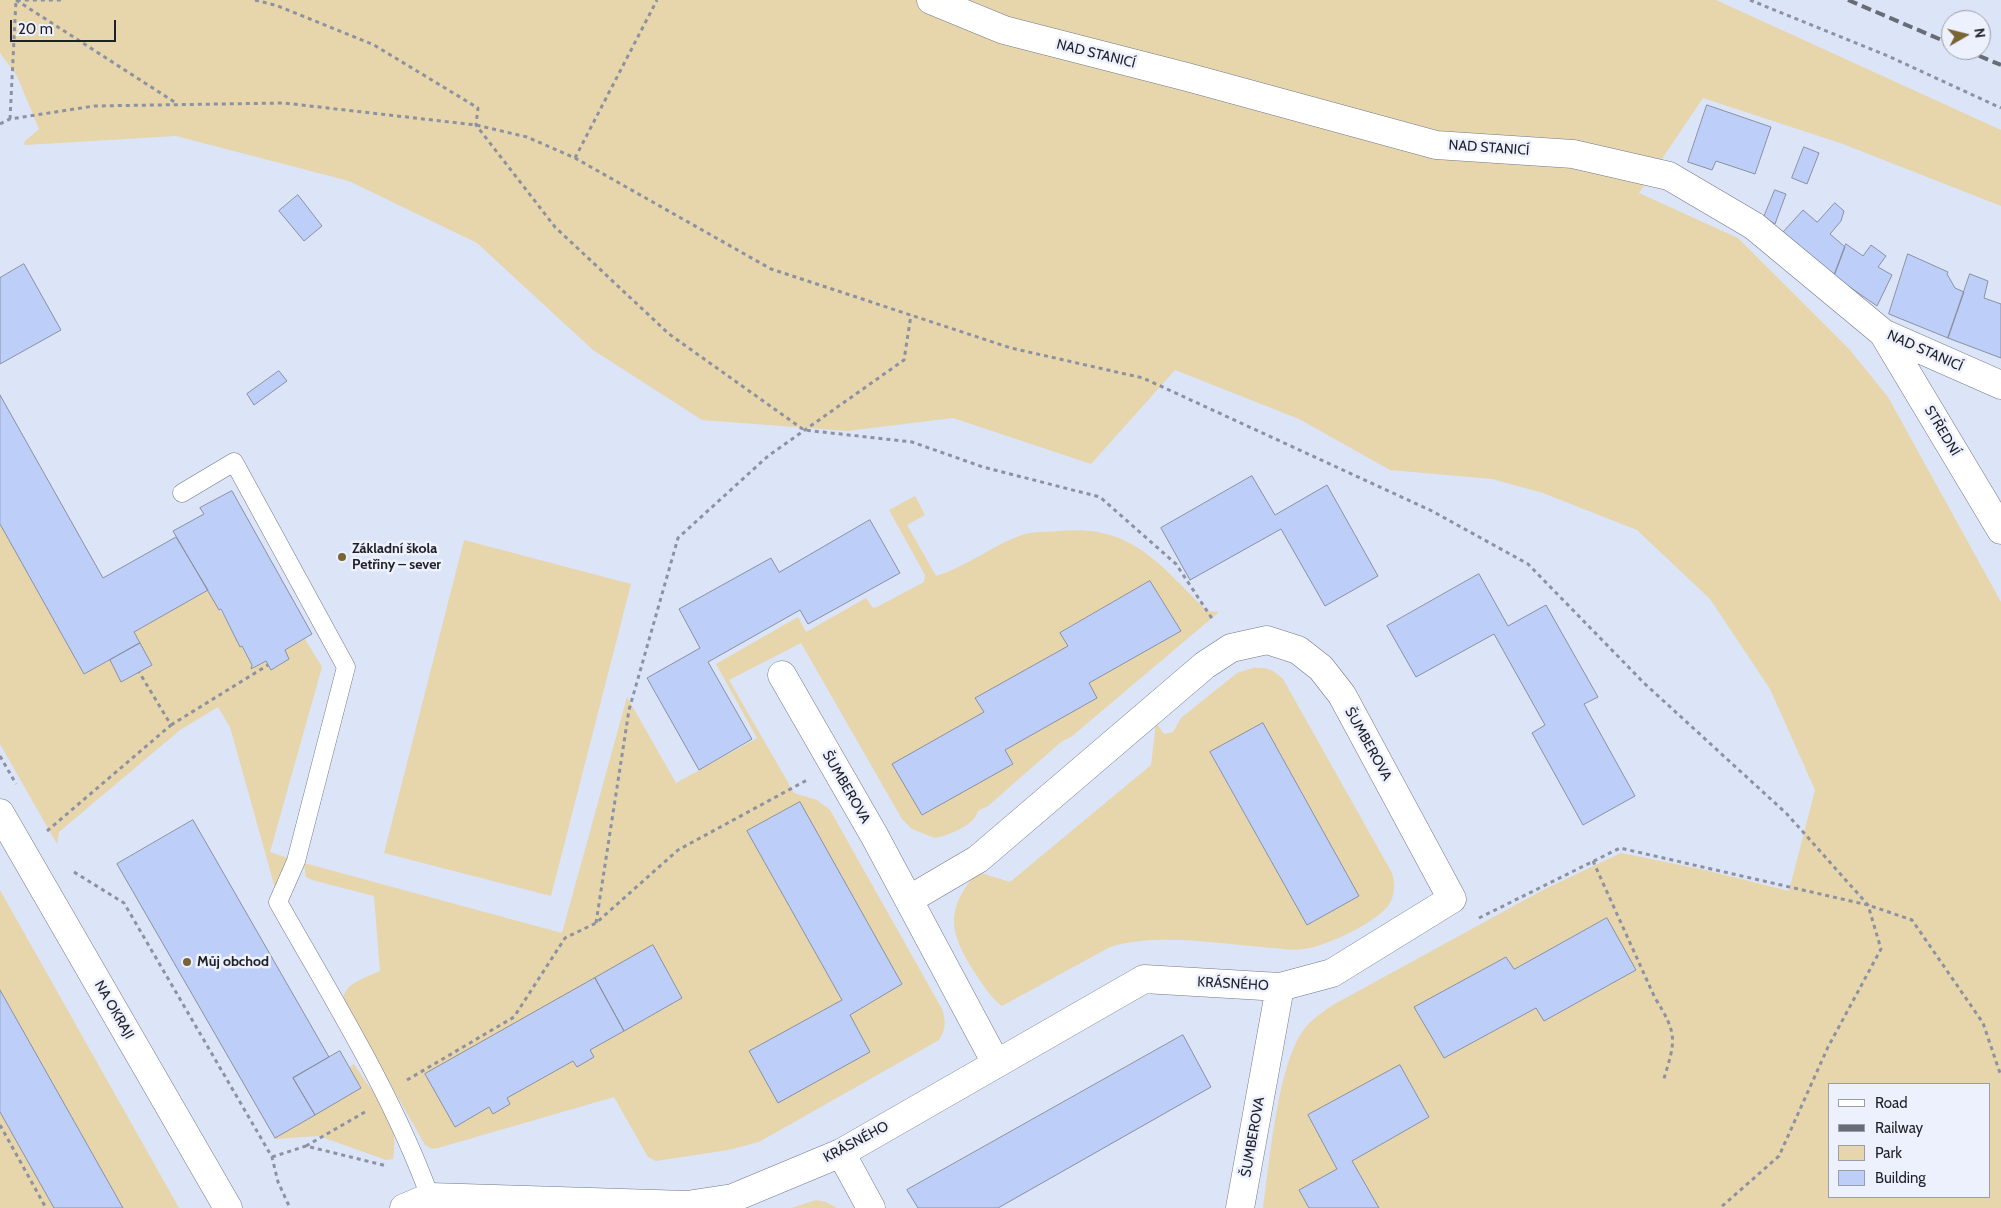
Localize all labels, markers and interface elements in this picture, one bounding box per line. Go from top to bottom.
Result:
scale bar [12,10,119,42]
north arrow [1941,10,1991,60]
text: 20 m [18,20,53,38]
text: N [1970,27,1989,39]
street label: NAD STANICÍ [1055,36,1137,72]
street label: NAD STANICÍ [1448,137,1530,159]
street label: NAD STANICÍ [1885,327,1965,375]
street label: STŘEDNÍ [1921,403,1963,459]
place label: Základní škola Petřiny – sever [352,541,441,574]
marker: Základní škola Petřiny – sever [336,551,348,563]
street label: ŠUMBEROVA [1341,704,1395,784]
street label: ŠUMBEROVA [818,748,874,826]
place label: Můj obchod [197,954,269,970]
marker: Můj obchod [181,956,193,968]
street label: KRÁSNÉHO [1197,974,1269,994]
street label: NA OKRAJI [91,978,137,1042]
legend [1828,1083,1991,1198]
text: Road [1875,1094,1908,1112]
street label: ŠUMBEROVA [1238,1096,1268,1178]
street label: KRÁSNÉHO [821,1118,891,1166]
text: Railway [1875,1119,1923,1137]
text: Park [1875,1144,1902,1162]
text: Building [1875,1169,1926,1187]

